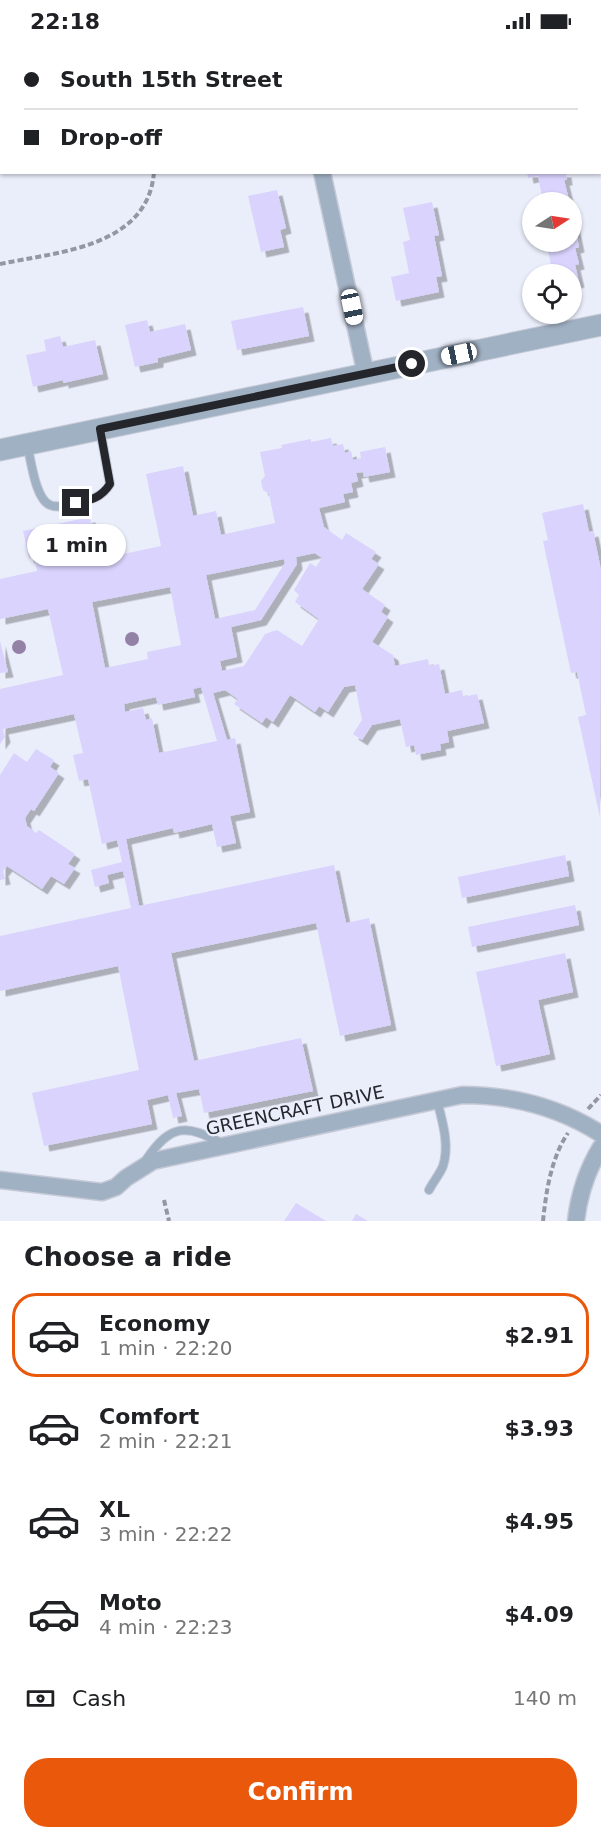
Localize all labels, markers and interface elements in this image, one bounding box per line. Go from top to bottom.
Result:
text: 22:18 [30,9,100,34]
text: South 15th Street [60,67,282,92]
text: Drop-off [60,125,162,150]
north arrow [522,192,582,252]
map controls [522,192,582,324]
button: locate [522,264,582,324]
car [339,288,365,326]
car [440,341,478,367]
route start [398,350,425,377]
route end [62,489,89,516]
callout: 1 min [26,524,125,566]
text: 1 min [45,533,108,557]
street label: GREENCRAFT DRIVE [204,1081,386,1139]
text: Choose a ride [24,1241,232,1272]
icon: car [27,1308,81,1362]
text: Economy [99,1311,210,1336]
text: $2.91 [504,1323,574,1348]
text: 1 min · 22:20 [99,1336,233,1360]
icon: car [27,1401,81,1455]
text: Comfort [99,1404,199,1429]
text: $3.93 [504,1416,574,1441]
text: 2 min · 22:21 [99,1429,233,1453]
icon: car [27,1494,81,1548]
text: XL [99,1497,130,1522]
text: $4.95 [504,1509,574,1534]
text: 3 min · 22:22 [99,1522,233,1546]
icon: car [27,1587,81,1641]
text: Moto [99,1590,162,1615]
text: $4.09 [504,1602,574,1627]
text: 4 min · 22:23 [99,1615,233,1639]
icon: cash [24,1682,57,1715]
text: Cash [72,1686,126,1711]
text: 140 m [513,1686,577,1710]
button: Confirm [24,1758,577,1827]

